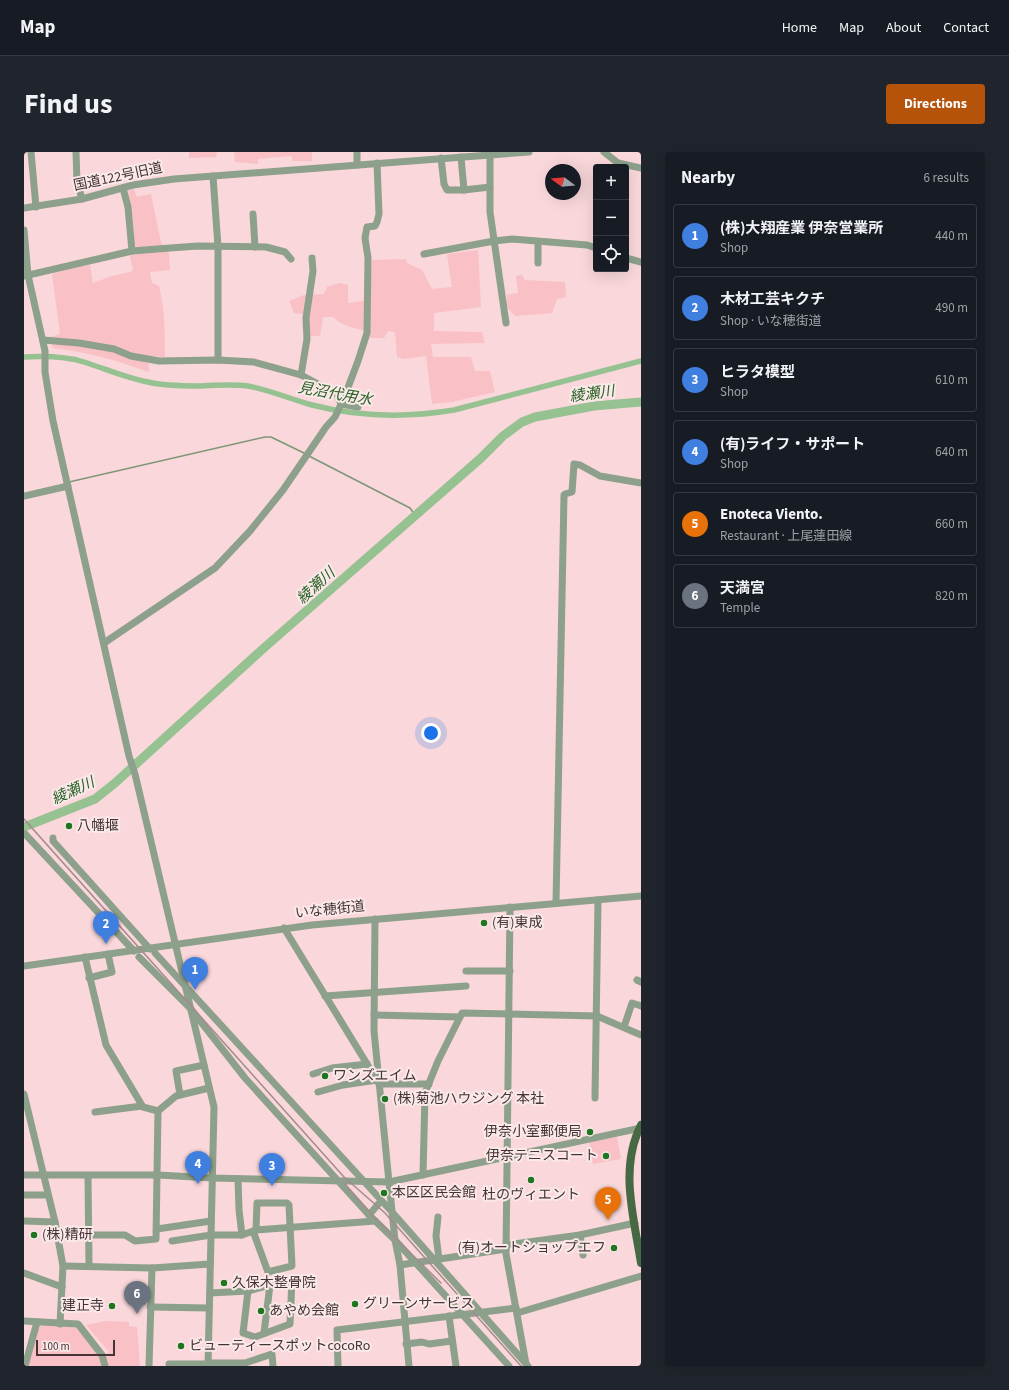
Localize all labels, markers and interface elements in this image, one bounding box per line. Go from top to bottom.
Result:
text: Map [20,14,55,41]
text: Home [782,18,817,38]
text: Map [839,18,864,38]
text: About [886,18,921,38]
text: Contact [943,18,989,38]
text: Find us [24,84,112,124]
button: Directions [886,84,985,124]
street label: 国道122号旧道 [71,158,165,196]
north arrow [545,164,581,200]
map controls [593,164,629,272]
button: + [593,164,629,200]
text: Nearby [681,166,735,190]
text: 6 results [924,169,969,187]
button: − [593,200,629,236]
text: (株)大翔産業 伊奈営業所 [720,218,883,239]
text: 1 [692,227,698,245]
text: 440 m [935,227,968,245]
button: locate [593,236,629,272]
text: Shop [720,239,748,257]
text: 木材工芸キクチ [720,289,825,310]
text: 2 [692,299,698,317]
text: 490 m [935,299,968,317]
text: Shop · いな穂街道 [720,312,822,330]
text: ヒラタ模型 [720,362,795,383]
text: 3 [692,371,698,389]
text: 610 m [935,371,968,389]
water label: 見沼代用水 [296,377,376,411]
water label: 綾瀬川 [568,380,618,408]
text: Shop [720,383,748,401]
text: (有)ライフ・サポート [720,434,865,455]
text: 4 [692,443,698,461]
text: 640 m [935,443,968,461]
text: Shop [720,455,748,473]
text: Enoteca Viento. [720,504,823,525]
text: 5 [692,515,698,533]
text: 660 m [935,515,968,533]
text: Restaurant · 上尾蓮田線 [720,527,852,545]
water label: 綾瀬川 [292,562,341,609]
text: 天満宮 [720,578,765,599]
text: 6 [692,587,698,605]
text: 820 m [935,587,968,605]
text: Temple [720,599,760,617]
your location [421,723,441,743]
water label: 綾瀬川 [48,771,100,810]
place label: 八幡堰 [77,816,119,836]
marker: 八幡堰 [64,821,74,831]
street label: いな穂街道 [294,896,366,924]
pin: 2 [93,911,119,944]
place label: (有)東成 [492,913,542,933]
marker: (有)東成 [479,918,489,928]
pin: 1 [182,957,208,990]
place label: ワンズエイム [333,1066,416,1086]
marker: ワンズエイム [320,1071,330,1081]
place label: (株)菊池ハウジング 本社 [393,1089,544,1109]
marker: (株)菊池ハウジング 本社 [380,1094,390,1104]
place label: 伊奈小室郵便局 [484,1122,582,1142]
marker: 伊奈小室郵便局 [585,1127,595,1137]
place label: 伊奈テニスコート [486,1146,598,1166]
pin: 4 [185,1151,211,1184]
marker: 伊奈テニスコート [601,1151,611,1161]
pin: 3 [259,1153,285,1186]
marker: 杜のヴィエント [526,1175,536,1185]
place label: 本区区民会館 [392,1183,476,1203]
place label: 杜のヴィエント [482,1185,580,1205]
pin: 5 [595,1187,621,1220]
marker: 本区区民会館 [379,1188,389,1198]
place label: (株)精研 [42,1225,92,1245]
marker: (株)精研 [29,1230,39,1240]
place label: (有)オートショップエフ [458,1238,606,1258]
marker: (有)オートショップエフ [609,1243,619,1253]
place label: 久保木整骨院 [232,1273,316,1293]
marker: 久保木整骨院 [219,1278,229,1288]
pin: 6 [124,1281,150,1314]
place label: グリーンサービス [363,1294,474,1314]
place label: 建正寺 [62,1296,104,1316]
marker: グリーンサービス [350,1299,360,1309]
marker: 建正寺 [107,1301,117,1311]
place label: あやめ会館 [269,1301,339,1321]
marker: あやめ会館 [256,1306,266,1316]
place label: ビューティースポットcocoRo [189,1336,370,1356]
scale bar [36,1338,115,1357]
text: 100 m [42,1339,70,1354]
marker: ビューティースポットcocoRo [176,1341,186,1351]

